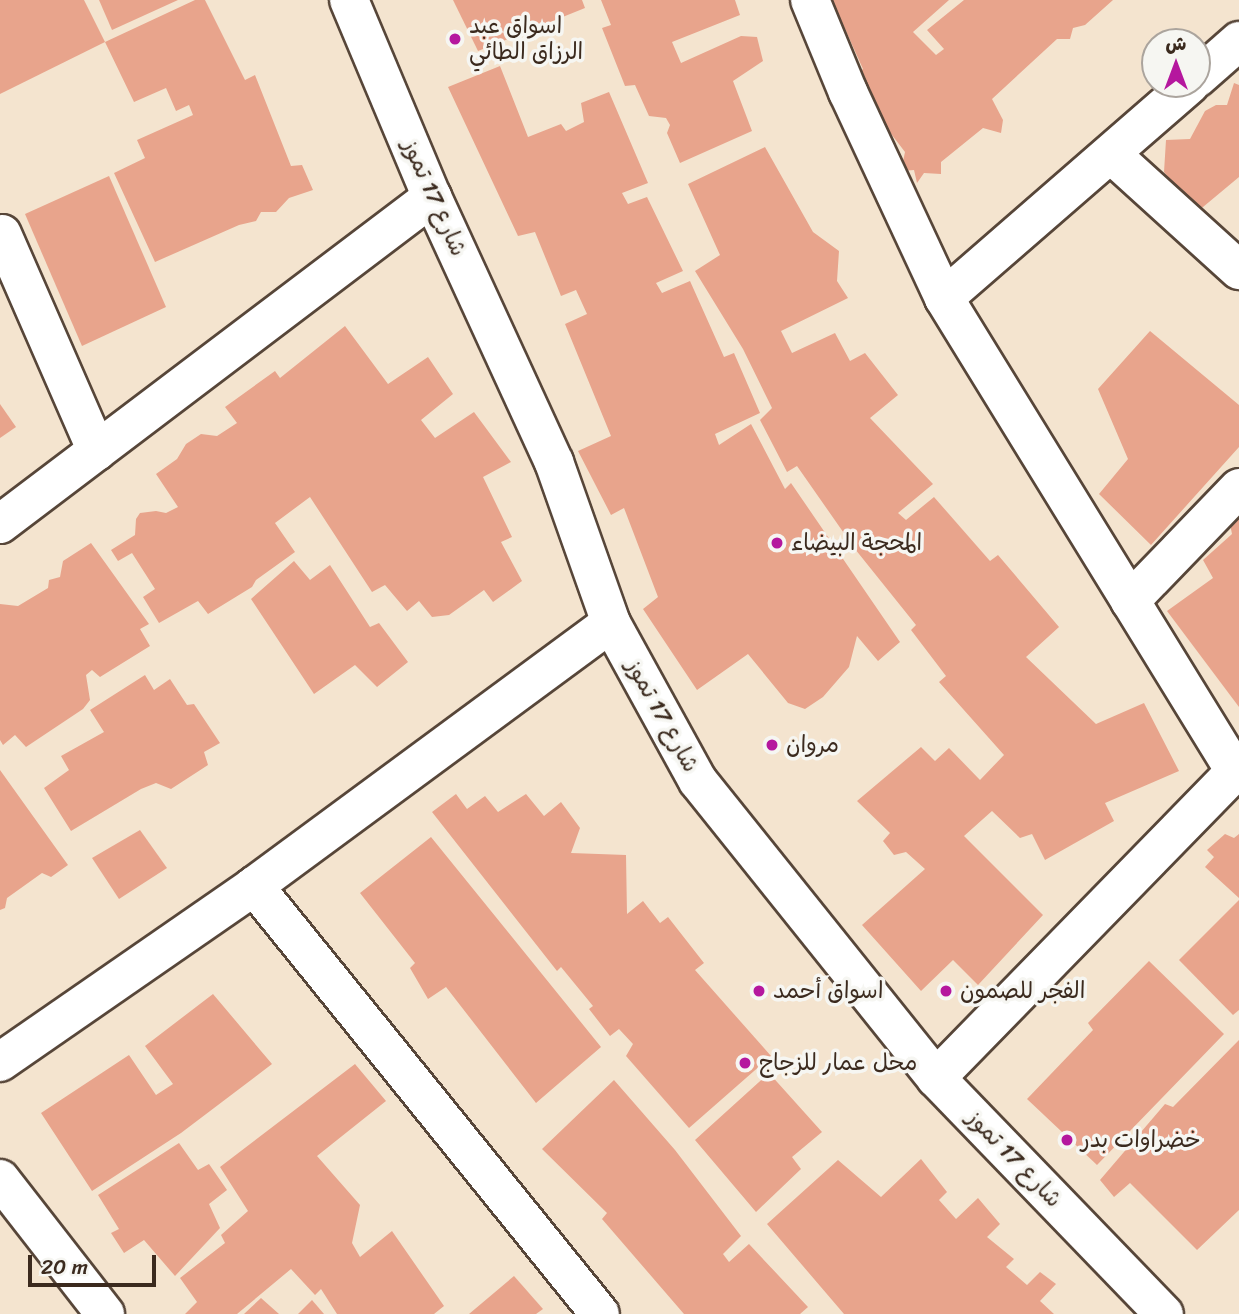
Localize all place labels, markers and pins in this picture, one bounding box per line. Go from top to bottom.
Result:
place label: اسواق عبد الرزاق الطائي [469,12,583,66]
marker: اسواق عبد الرزاق الطائي [447,31,463,47]
place label: المحجة البيضاء [791,529,922,557]
marker: المحجة البيضاء [769,535,785,551]
place label: مروان [786,731,839,759]
marker: مروان [764,737,780,753]
place label: اسواق أحمد [773,977,883,1005]
place label: الفجر للصمون [960,977,1085,1005]
marker: اسواق أحمد [751,983,767,999]
marker: الفجر للصمون [938,983,954,999]
place label: محل عمار للزجاج [759,1049,917,1077]
marker: محل عمار للزجاج [737,1055,753,1071]
place label: خضراوات بدر [1081,1126,1201,1154]
marker: خضراوات بدر [1059,1132,1075,1148]

